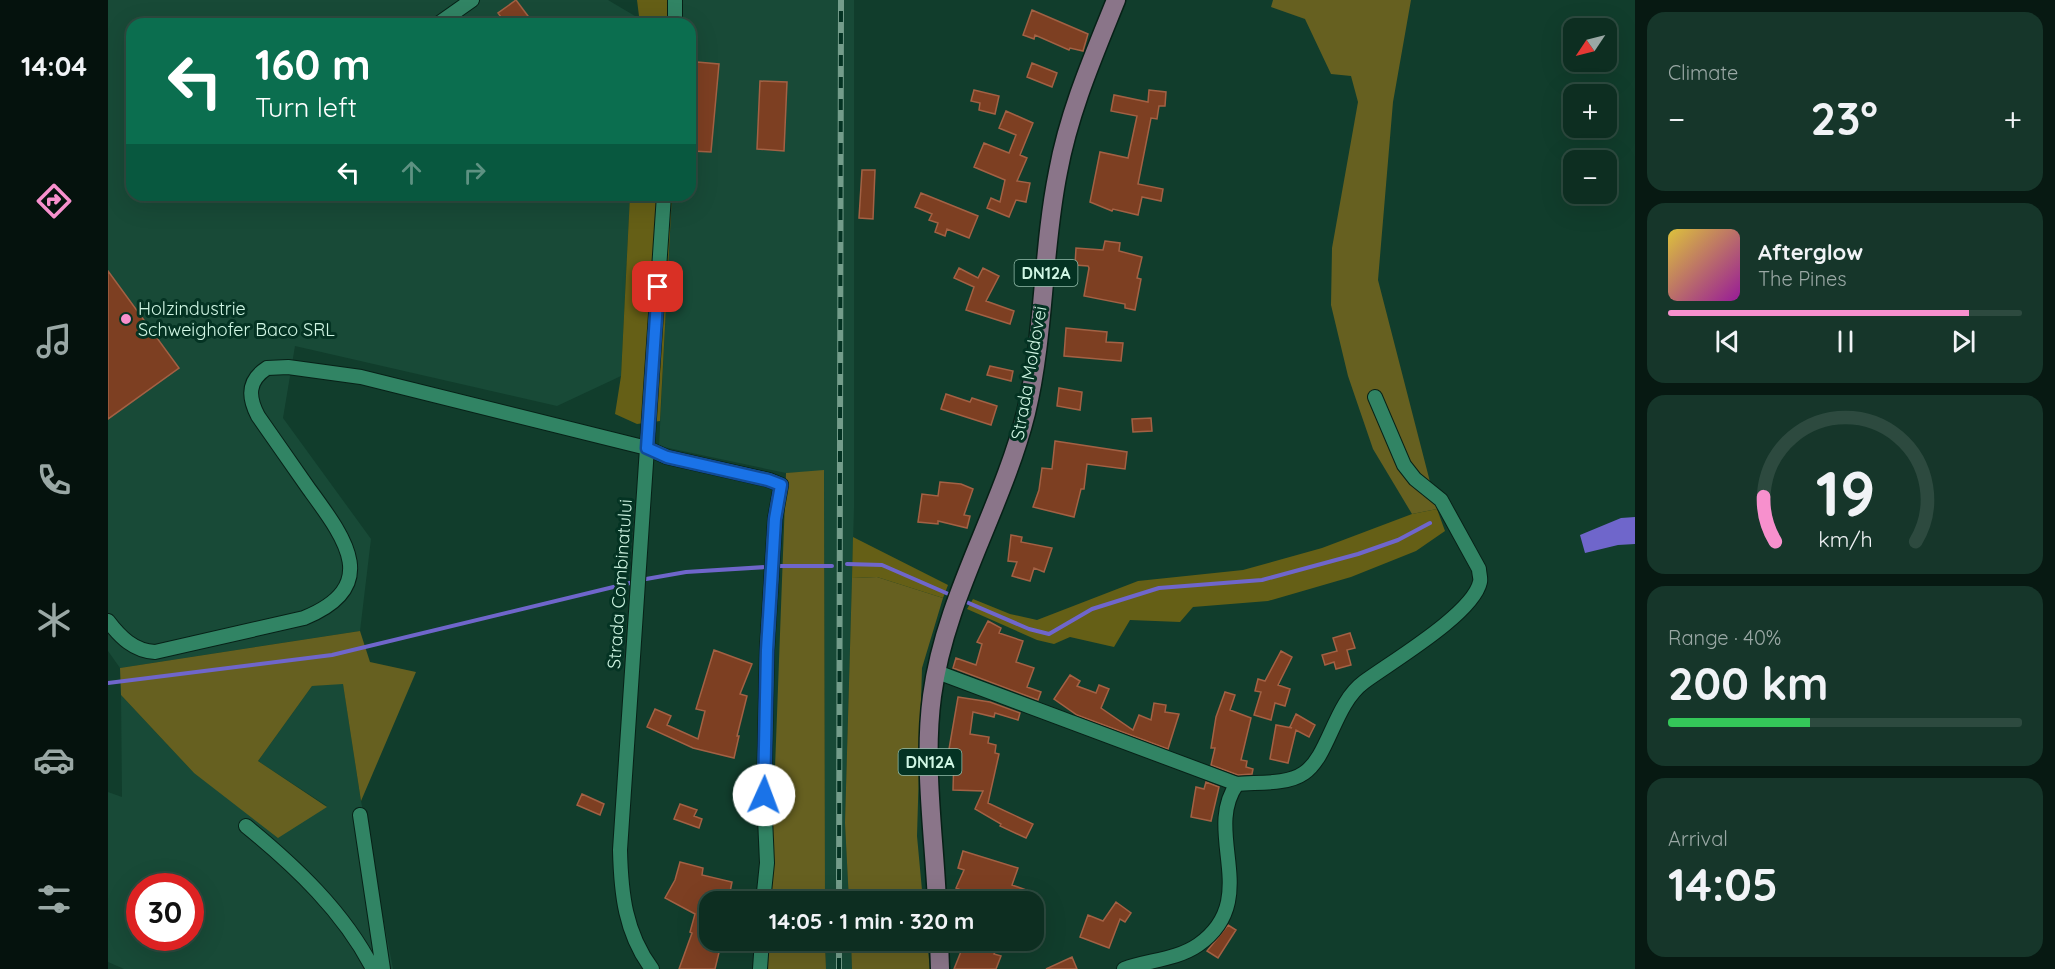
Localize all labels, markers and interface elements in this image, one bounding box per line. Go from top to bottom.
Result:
north arrow [1563,18,1617,72]
map controls [1563,18,1617,204]
text: 160 m [255,38,371,91]
icon: left [156,42,234,120]
text: 14:04 [21,49,87,83]
text: Climate [1668,60,1738,85]
button: + [1563,84,1617,138]
text: Turn left [255,90,357,124]
text: 23° [1811,90,1878,146]
text: − [1668,98,1685,139]
text: + [2003,98,2022,139]
button: − [1563,150,1617,204]
icon: left [332,156,365,189]
icon: ahead [395,156,428,189]
icon: right [458,156,491,189]
icon: directions [33,180,75,222]
text: Afterglow [1758,238,1863,266]
road number: DN12A [1014,260,1078,286]
pin [632,261,683,312]
text: The Pines [1758,266,1847,291]
icon: arrive [641,270,674,303]
place label: Holzindustrie Schweighofer Baco SRL [138,297,335,341]
street label: Strada Moldovei [1005,304,1052,442]
marker: Holzindustrie Schweighofer Baco SRL [119,312,133,326]
icon: music [33,320,75,362]
icon: previous [1711,325,1744,358]
icon: pause [1829,325,1862,358]
icon: next [1947,325,1980,358]
text: 19 [1815,454,1875,532]
icon: phone [33,459,75,501]
street label: Strada Combinatului [602,498,637,670]
text: km/h [1818,526,1872,552]
icon: climate [33,599,75,641]
text: Range · 40% [1668,625,1781,650]
text: 200 km [1668,655,1829,711]
icon: car [33,739,75,781]
road number: DN12A [898,749,962,775]
position arrow [732,763,796,827]
text: Arrival [1668,826,1728,851]
text: 14:05 [1668,856,1778,912]
speed limit sign: 30 [126,873,204,951]
icon: filters [33,878,75,920]
text: 14:05 · 1 min · 320 m [769,907,974,935]

